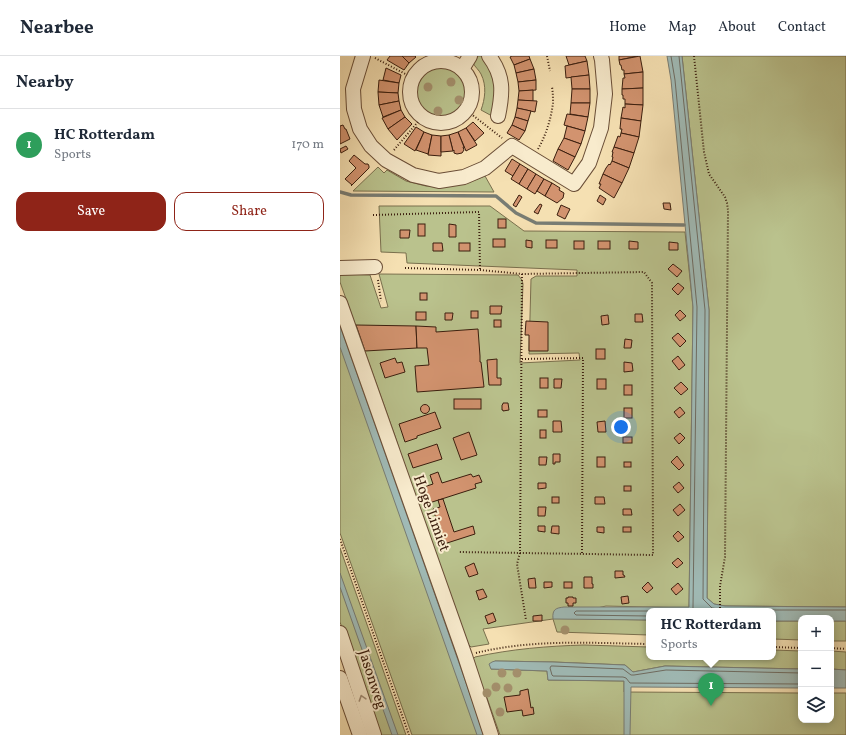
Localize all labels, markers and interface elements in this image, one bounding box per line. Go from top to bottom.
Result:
text: Nearbee [20,15,94,41]
text: Home [609,18,646,37]
text: Map [668,18,696,37]
text: About [718,18,756,37]
text: Contact [778,18,826,37]
text: Nearby [16,71,74,94]
text: HC Rotterdam [54,125,155,146]
text: 1 [26,136,32,154]
text: 170 m [291,136,324,154]
text: Sports [54,146,91,164]
button: Save [16,192,166,231]
button: Share [174,192,324,231]
your location [611,417,631,437]
street label: Hoge Limiet [407,472,454,555]
popup [646,608,776,660]
text: HC Rotterdam [661,615,761,636]
map controls [798,615,834,723]
button: + [798,615,834,651]
text: Sports [661,636,698,654]
street label: Jasonweg [352,647,391,712]
button: − [798,651,834,687]
pin: 1 [698,673,724,706]
button: layers [798,687,834,723]
one-way arrow [358,695,366,702]

